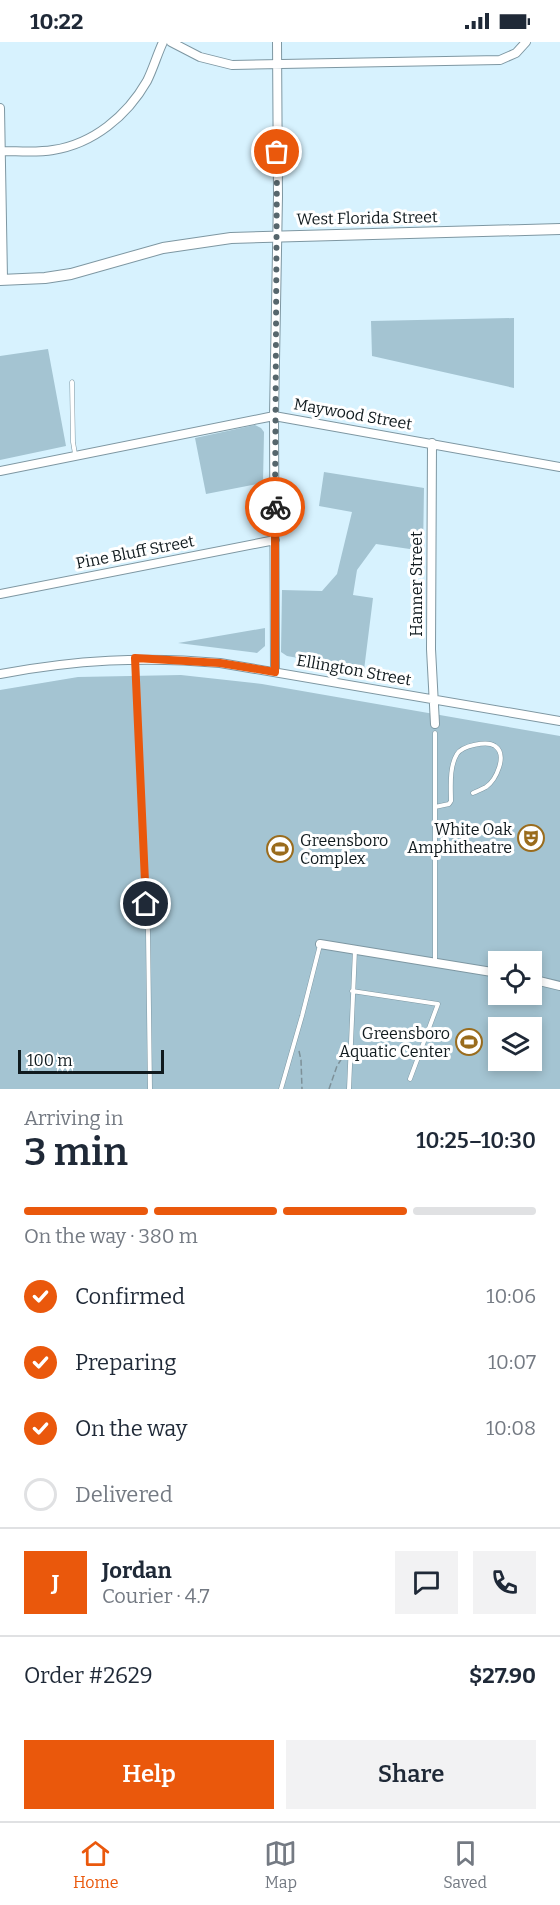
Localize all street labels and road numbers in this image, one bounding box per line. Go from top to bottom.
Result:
street label: West Florida Street [296,207,438,229]
street label: Maywood Street [292,394,414,434]
street label: Pine Bluff Street [74,531,196,573]
street label: Hanner Street [407,531,426,637]
street label: Ellington Street [295,651,413,689]

